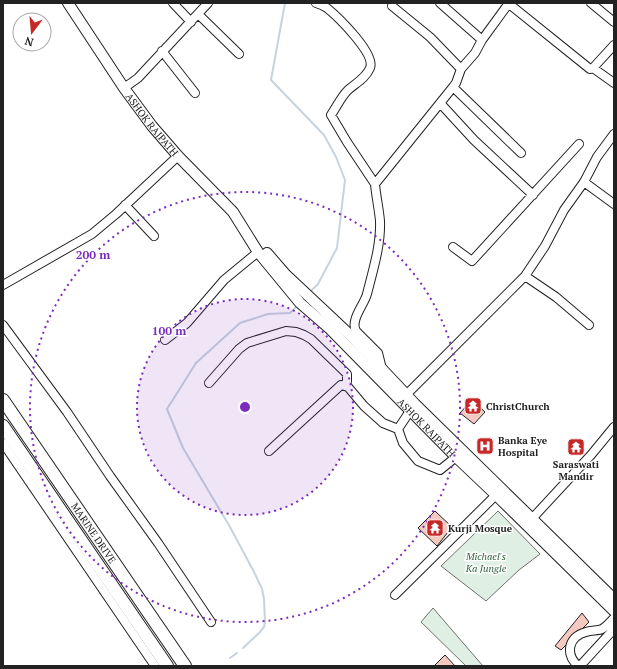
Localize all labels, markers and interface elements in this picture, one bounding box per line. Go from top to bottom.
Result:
north arrow [12,12,52,52]
text: N [23,34,35,49]
street label: ASHOK RAJPATH [123,90,182,159]
text: 200 m [76,247,110,262]
text: 100 m [152,323,186,338]
street label: ASHOK RAJPATH [395,395,458,459]
temple icon: ChristChurch [463,396,483,416]
centre of rings [238,400,252,414]
place label: ChristChurch [486,400,550,413]
place label: Banka Eye Hospital [498,434,548,459]
hospital icon: Banka Eye Hospital [475,436,495,456]
temple icon: Saraswati Mandir [566,437,586,457]
place label: Saraswati Mandir [553,458,600,483]
street label: MARINE DRIVE [69,500,119,566]
temple icon: Kurji Mosque [425,518,445,538]
place label: Kurji Mosque [448,522,513,535]
park label: Michael's Ka Jungle [465,550,507,575]

